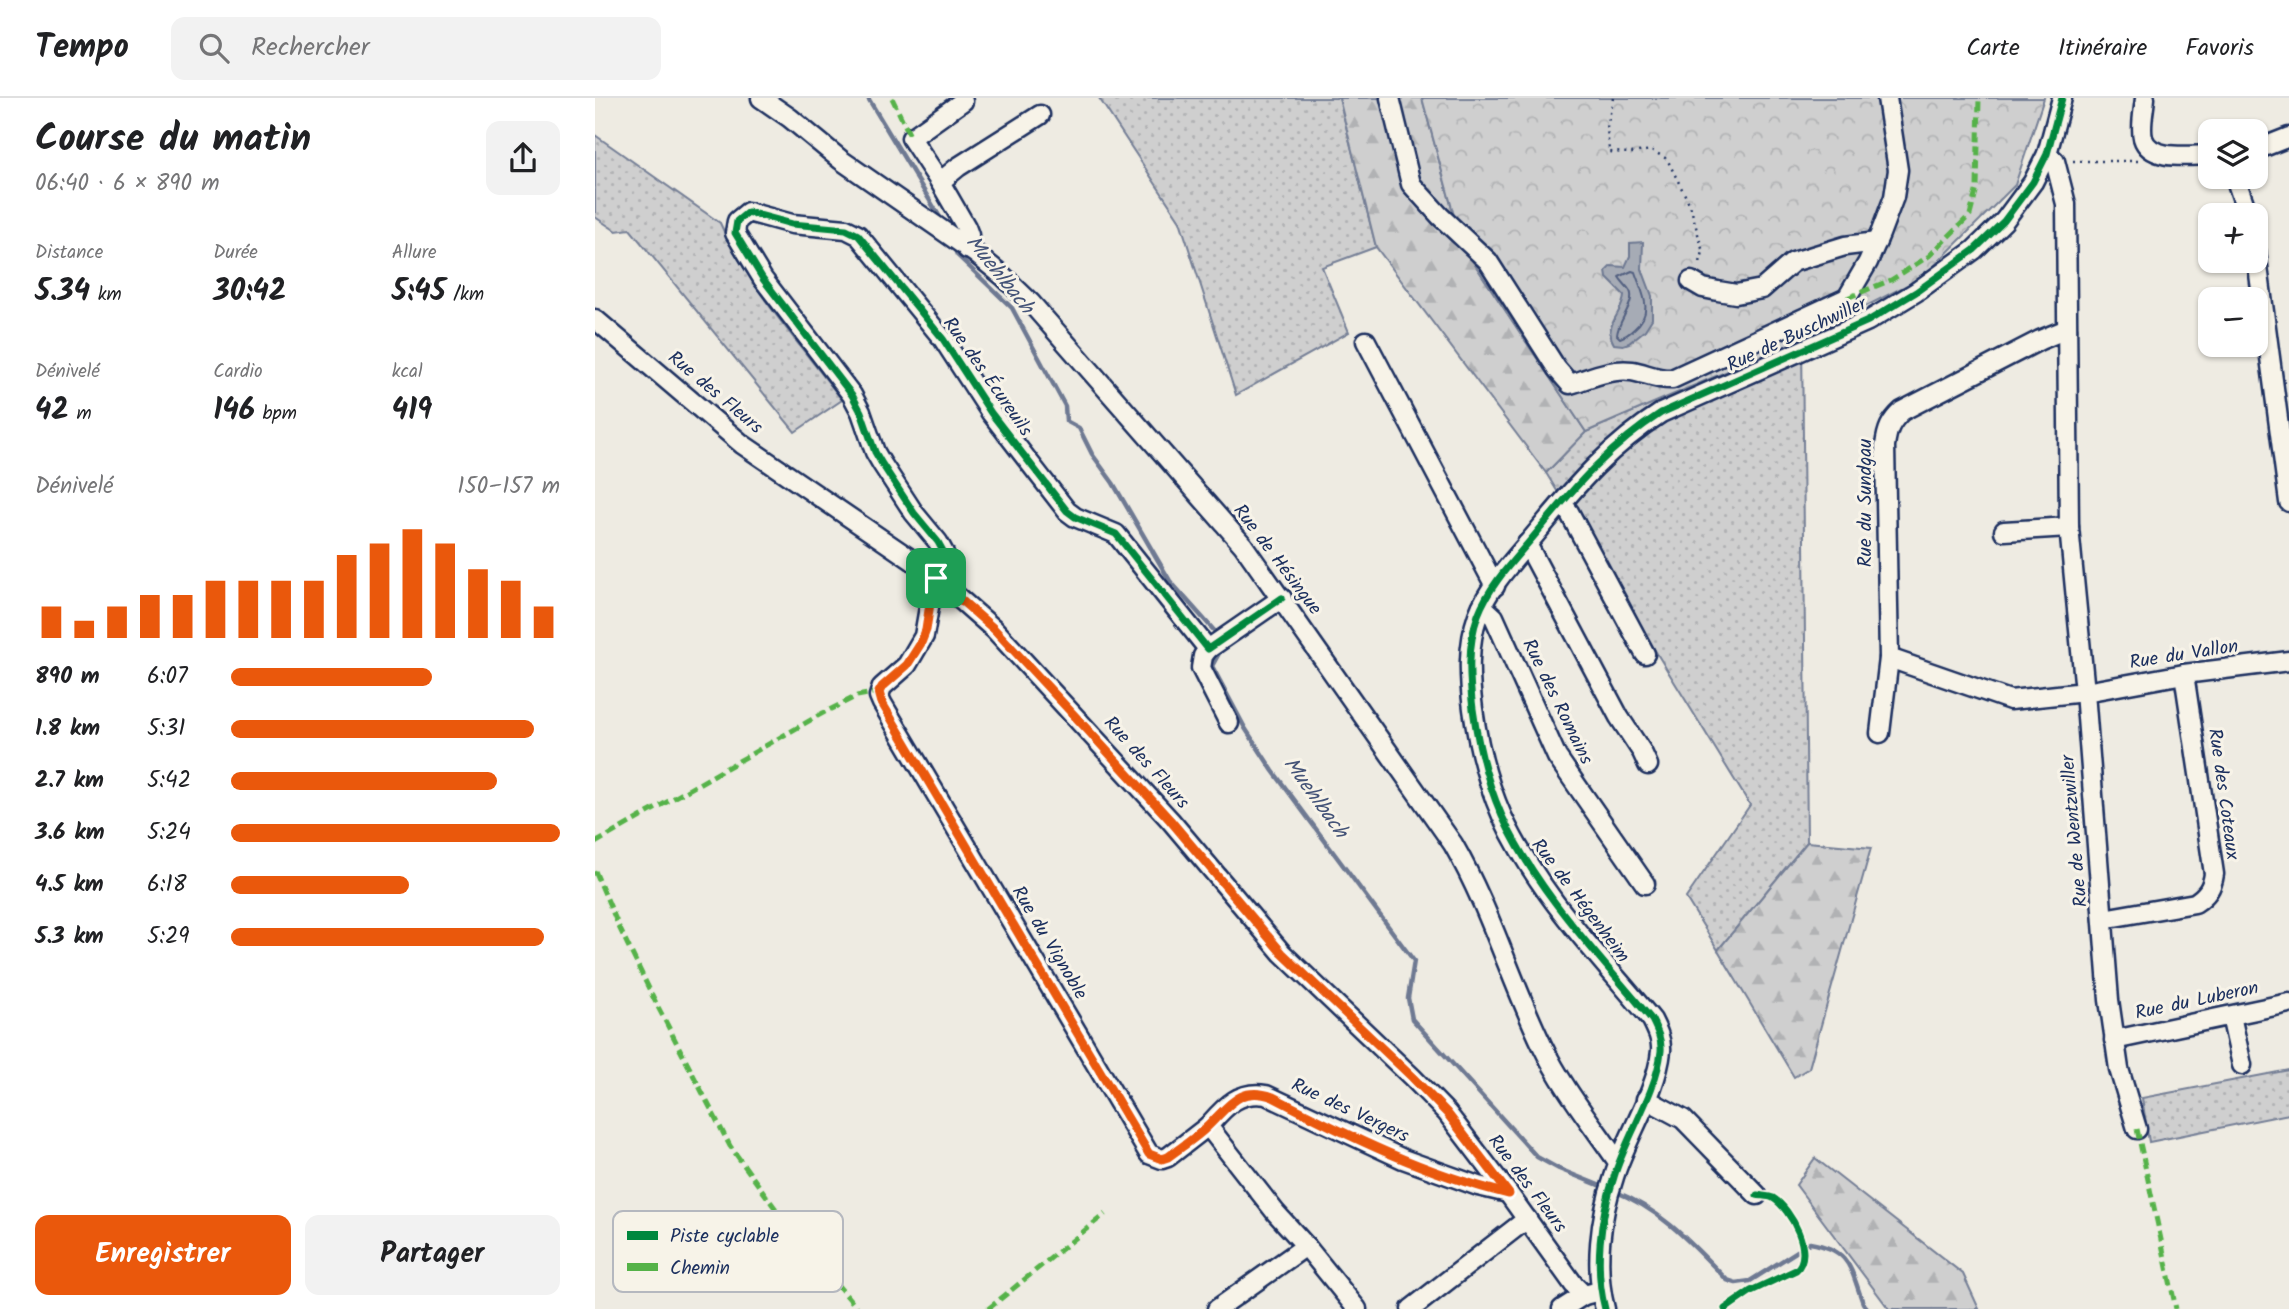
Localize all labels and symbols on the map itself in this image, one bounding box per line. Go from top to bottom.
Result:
water label: Muehlbach [957,228,1042,323]
street label: Rue de Buschwiller [1722,289,1874,381]
street label: Rue des Écureuils [935,311,1039,443]
street label: Rue des Fleurs [661,344,769,442]
street label: Rue du Sundgau [1851,439,1881,567]
street label: Rue de Hésingue [1225,498,1329,622]
pin [906,548,966,608]
street label: Rue du Vallon [2127,632,2241,678]
street label: Rue des Romains [1514,634,1600,770]
street label: Rue des Fleurs [1096,710,1196,816]
street label: Rue des Coteaux [2199,726,2247,862]
water label: Muehlbach [1274,750,1357,847]
street label: Rue de Wentzwiller [2053,752,2097,908]
street label: Rue de Hégenheim [1523,832,1637,970]
street label: Rue du Vignoble [1003,880,1095,1006]
street label: Rue du Luberon [2132,973,2262,1029]
street label: Rue des Vergers [1286,1071,1414,1151]
street label: Rue des Fleurs [1480,1128,1574,1240]
legend [613,1211,843,1292]
text: Piste cyclable [670,1222,779,1252]
text: Chemin [670,1254,730,1284]

